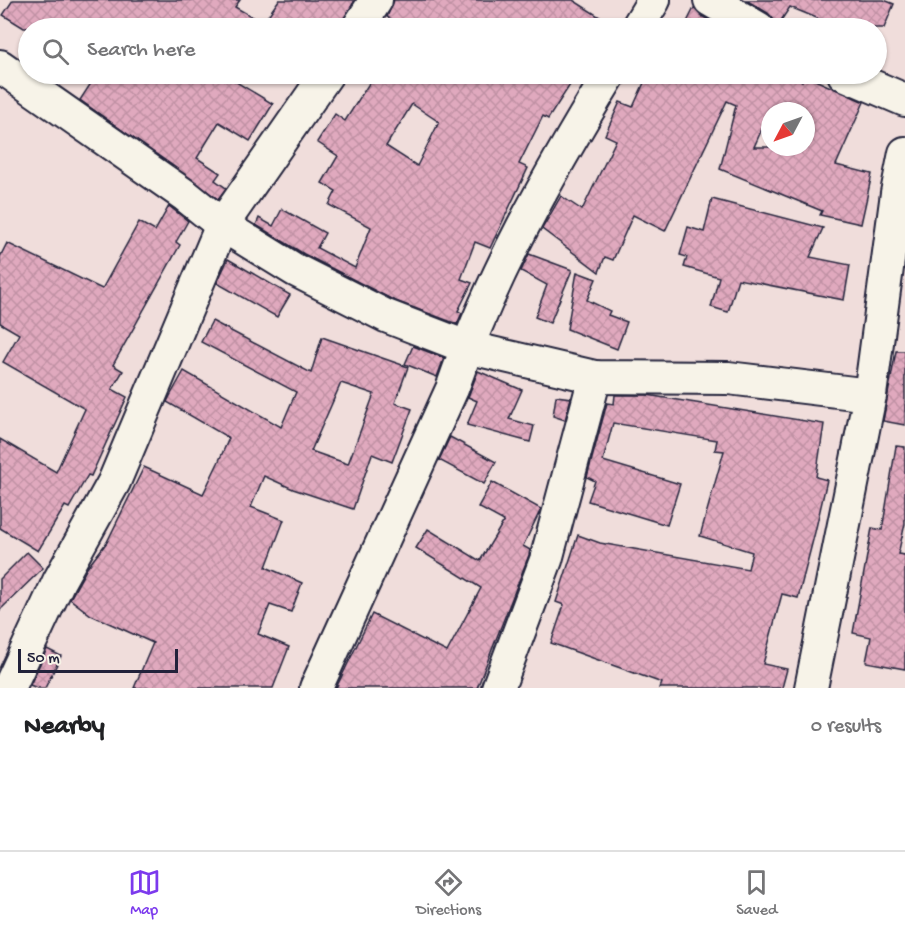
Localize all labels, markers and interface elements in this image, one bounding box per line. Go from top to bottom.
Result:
search box [18,18,887,84]
icon: search [39,35,72,68]
text: Search here [87,38,195,64]
north arrow [761,102,815,156]
scale bar [18,646,178,674]
text: 50 m [27,650,60,669]
text: Nearby [24,712,105,743]
text: 0 results [811,716,881,739]
tab: Map [128,866,161,921]
tab: Directions [416,866,481,921]
tab: Saved [736,866,777,921]

